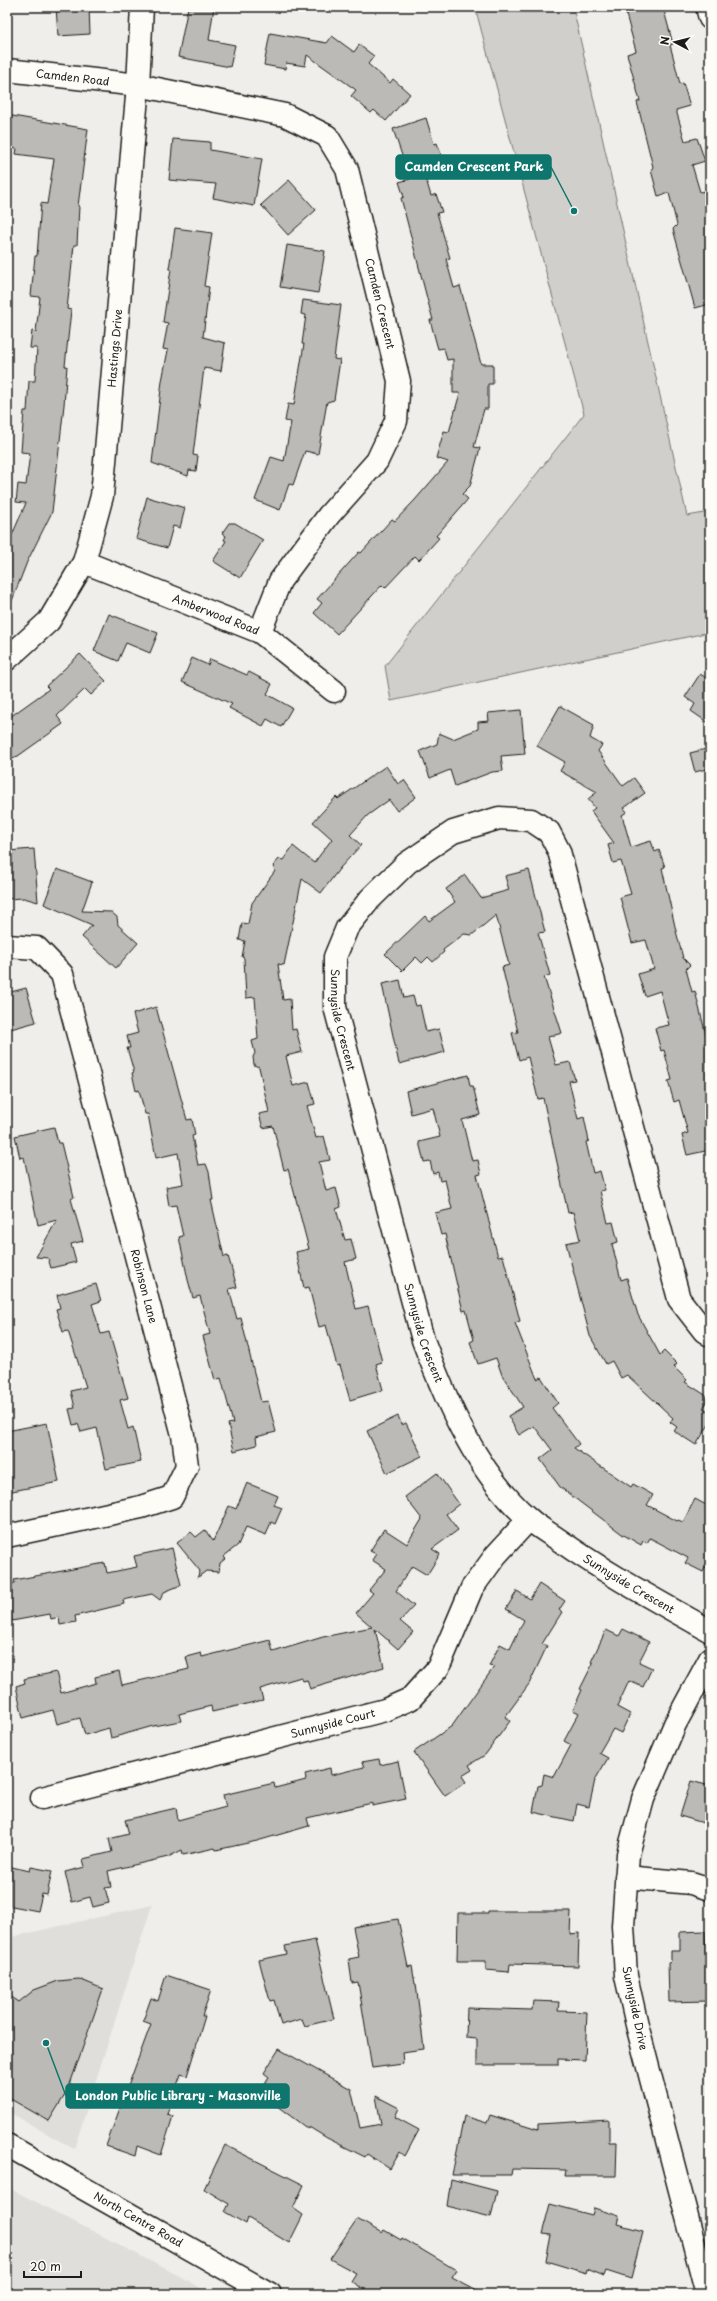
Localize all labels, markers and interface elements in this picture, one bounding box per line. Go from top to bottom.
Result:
north arrow [655,22,695,62]
text: N [656,35,674,46]
street label: Camden Road [35,64,110,90]
callout: Camden Crescent Park [396,155,551,179]
text: Camden Crescent Park [405,157,543,175]
street label: Camden Crescent [361,256,400,351]
street label: Hastings Drive [103,308,126,388]
street label: Amberwood Road [170,589,262,639]
street label: Sunnyside Crescent [327,969,361,1073]
street label: Robinson Lane [127,1247,162,1325]
street label: Sunnyside Crescent [400,1281,448,1385]
street label: Sunnyside Crescent [580,1550,678,1618]
street label: Sunnyside Court [288,1704,377,1742]
street label: Sunnyside Drive [618,1964,653,2052]
callout: London Public Library - Masonville [66,2084,289,2108]
text: London Public Library - Masonville [75,2086,281,2104]
street label: North Centre Road [91,2187,187,2251]
scale bar [24,2253,81,2279]
text: 20 m [30,2257,61,2275]

